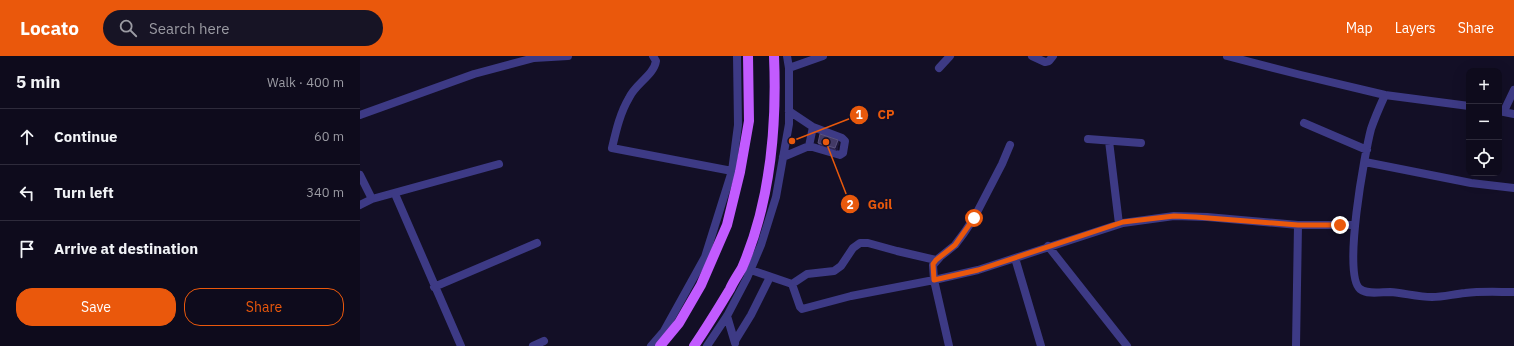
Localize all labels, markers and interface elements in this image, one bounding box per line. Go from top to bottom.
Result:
search box [103,10,383,46]
text: Locato [20,16,79,40]
icon: search [117,17,139,39]
text: Search here [149,19,229,38]
text: Map [1346,19,1373,37]
text: Layers [1395,19,1436,37]
text: Share [1458,19,1494,37]
map controls [1466,68,1502,176]
button: + [1466,68,1502,104]
text: 5 min [16,71,60,93]
text: Walk · 400 m [267,74,344,91]
callout: CP [849,102,902,127]
button: − [1466,104,1502,140]
text: CP [878,106,895,123]
text: 1 [855,107,863,122]
icon: ahead [16,126,38,148]
text: Continue [54,127,118,146]
text: 60 m [314,128,344,145]
button: locate [1466,140,1502,176]
icon: left [16,182,38,204]
text: Turn left [54,183,114,202]
text: 340 m [306,184,344,201]
callout: Goil [840,192,900,217]
text: Goil [868,196,892,213]
text: 2 [846,197,854,212]
route start [965,209,983,227]
route end [1331,216,1349,234]
icon: arrive [16,238,38,260]
text: Arrive at destination [54,239,198,258]
button: Save [16,288,176,326]
button: Share [184,288,344,326]

